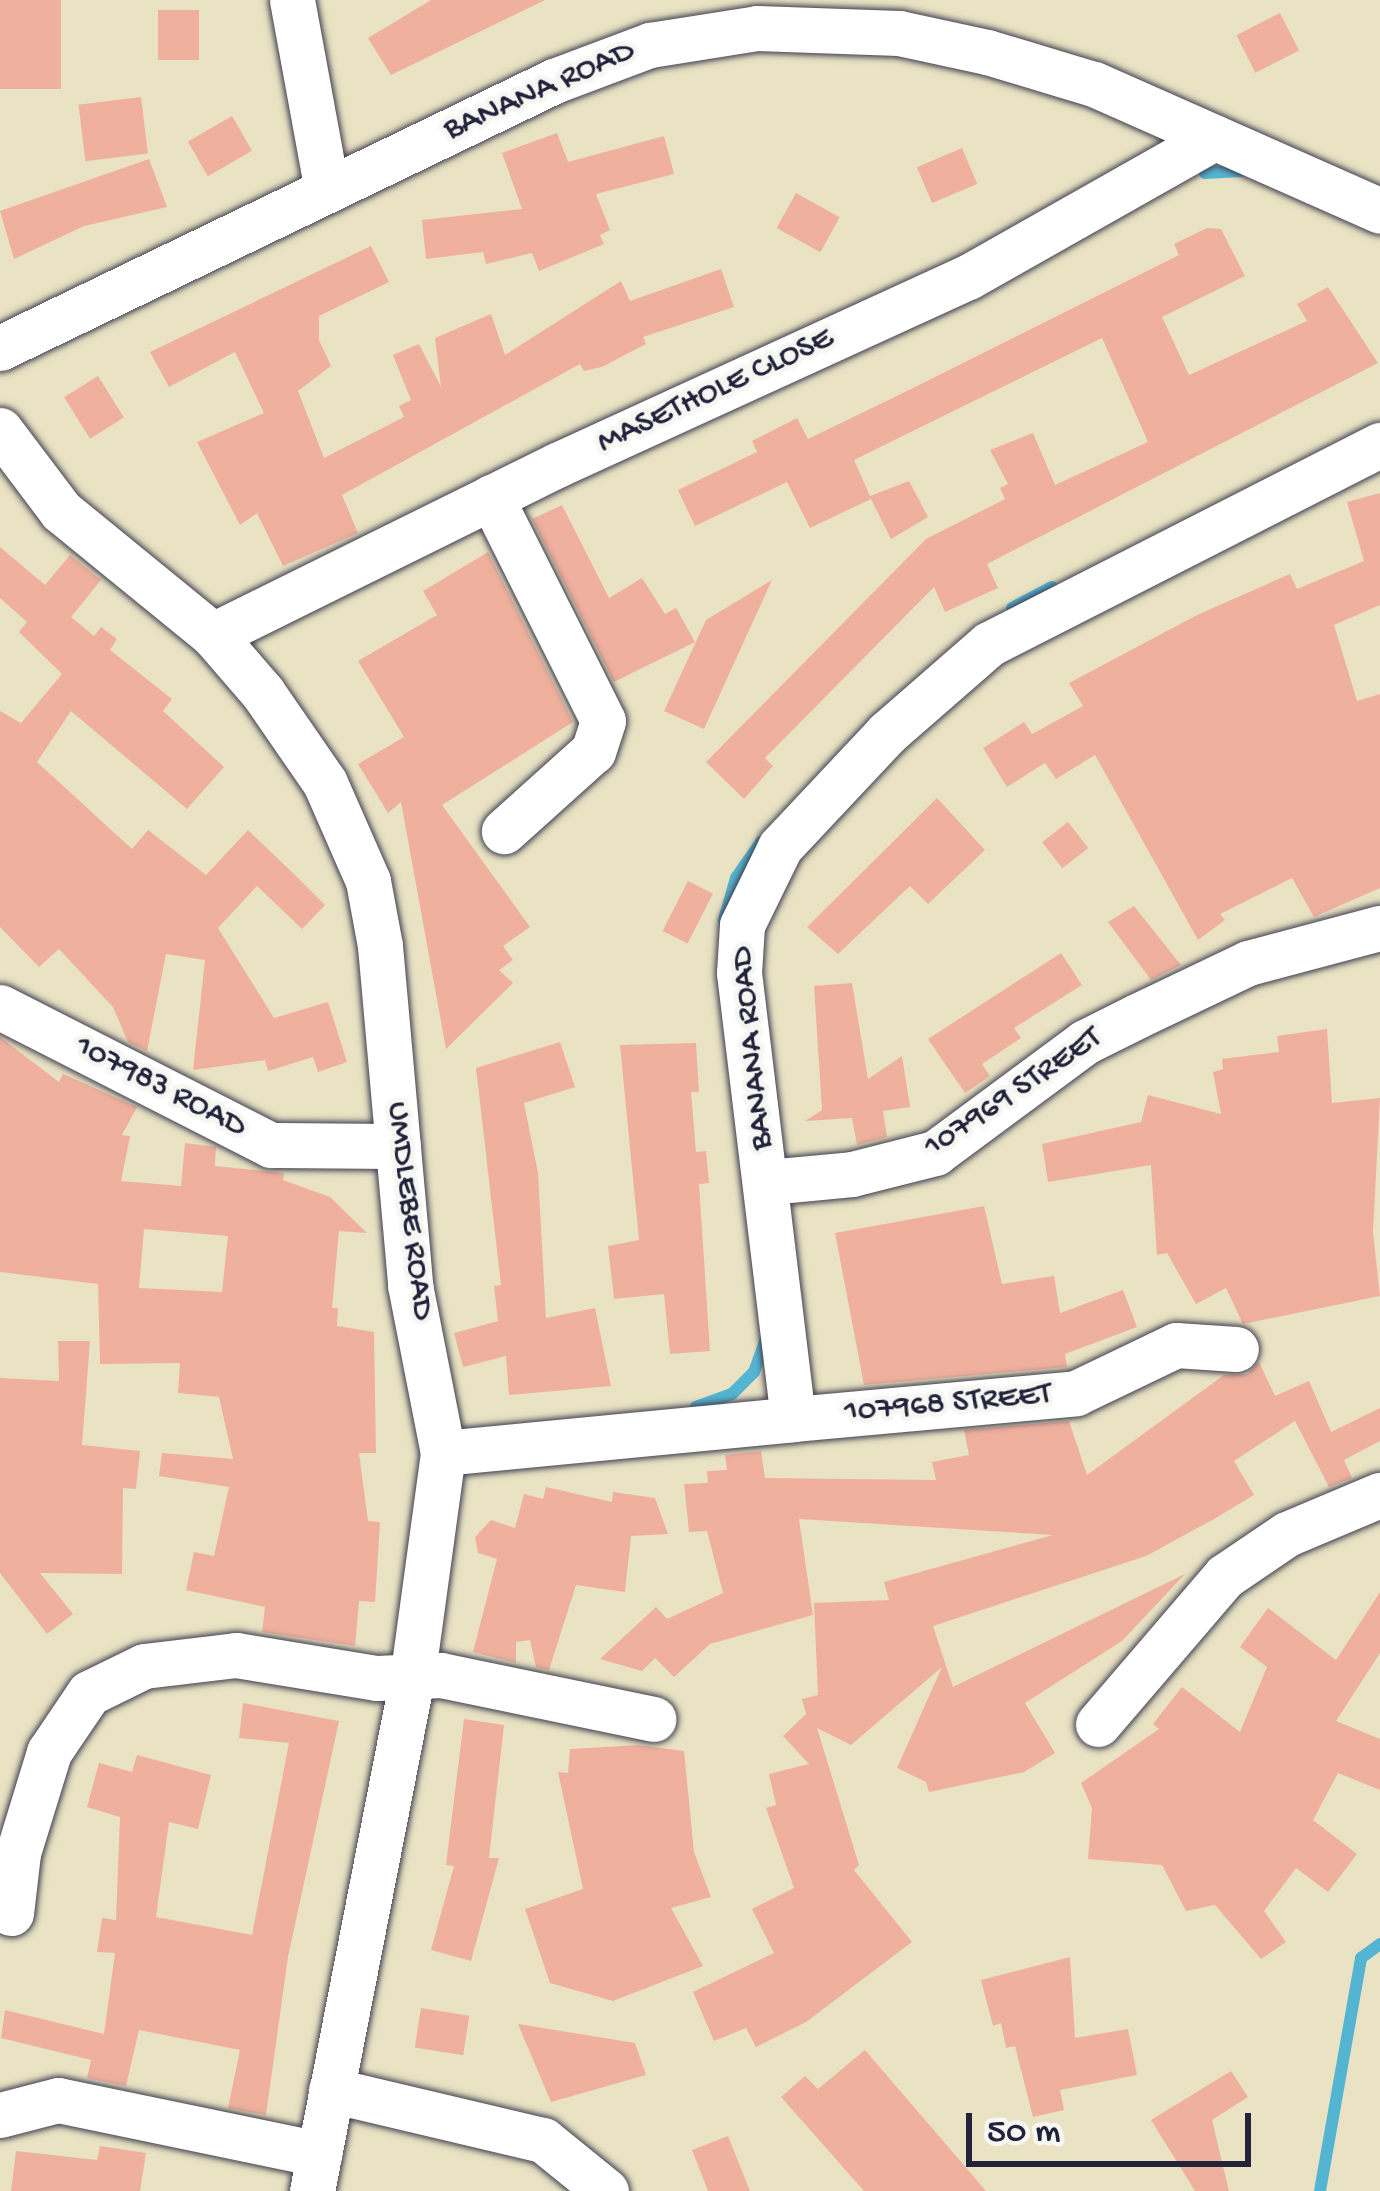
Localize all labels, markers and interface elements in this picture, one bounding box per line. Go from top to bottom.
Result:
street label: BANANA ROAD [439,32,641,152]
street label: MASETHOLE CLOSE [592,320,840,464]
street label: BANANA ROAD [724,944,784,1152]
street label: 107969 STREET [918,1020,1110,1168]
street label: 107983 ROAD [68,1028,252,1148]
street label: UMDLEBE ROAD [375,1100,441,1322]
street label: 107968 STREET [843,1376,1053,1434]
scale bar [972,2089,1257,2163]
text: 50 m [987,2112,1060,2155]

